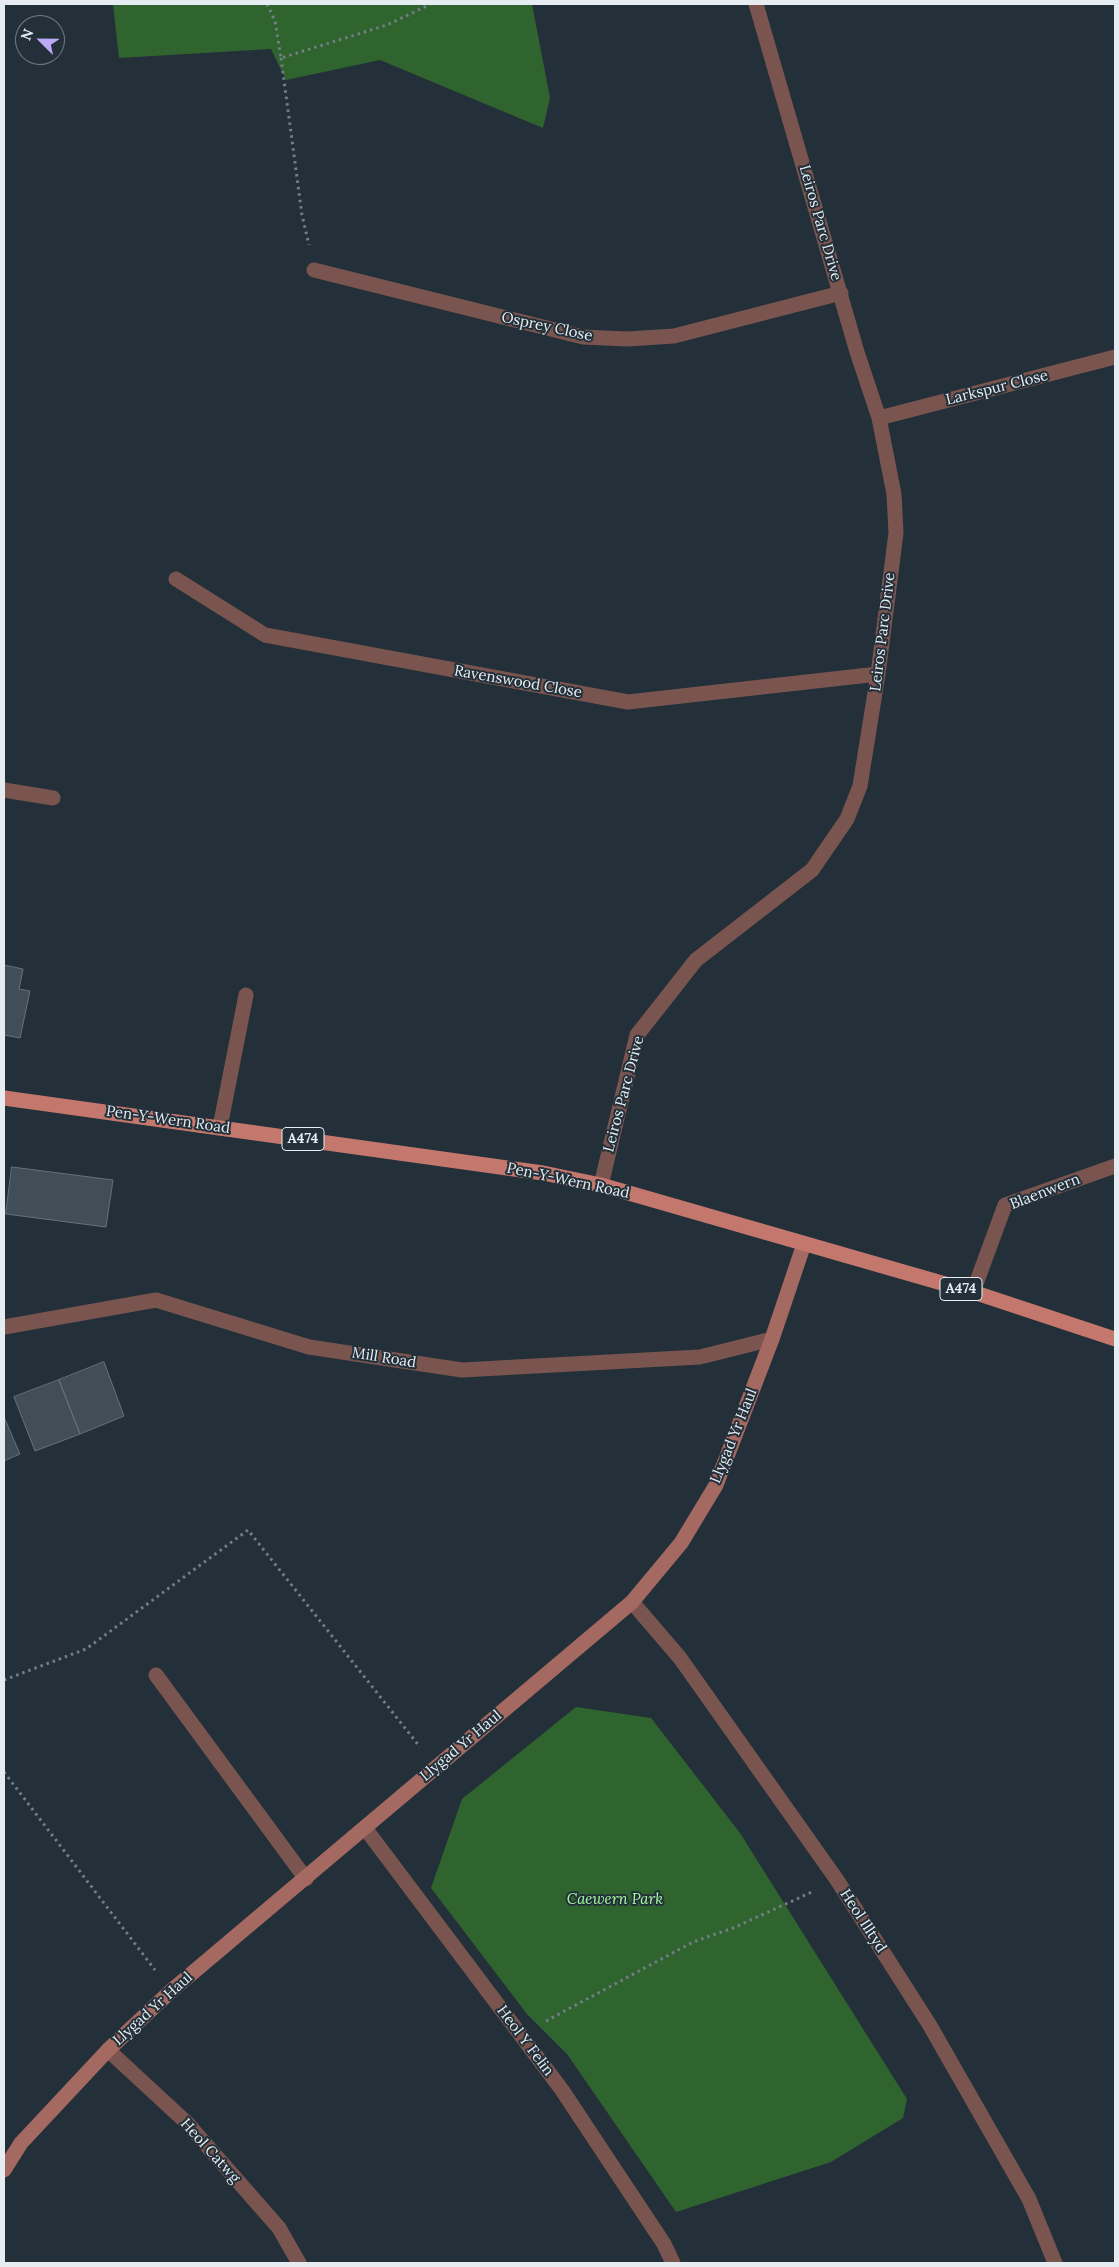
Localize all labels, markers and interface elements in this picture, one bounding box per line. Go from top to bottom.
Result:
north arrow [15,15,65,65]
text: N [17,26,38,43]
street label: Leiros Parc Drive [795,163,845,283]
street label: Osprey Close [500,309,594,345]
street label: Larkspur Close [944,367,1050,409]
street label: Leiros Parc Drive [867,572,899,692]
street label: Ravenswood Close [453,662,583,702]
street label: Leiros Parc Drive [600,1034,648,1154]
street label: Pen-Y-Wern Road [105,1102,231,1138]
road number: A474 [282,1128,324,1150]
street label: Pen-Y-Wern Road [505,1159,631,1203]
street label: Blaenwern [1007,1170,1083,1214]
road number: A474 [940,1278,982,1300]
street label: Mill Road [351,1344,417,1372]
street label: Llygad Yr Haul [707,1386,761,1486]
street label: Llygad Yr Haul [417,1707,505,1785]
street label: Heol Illtyd [836,1886,890,1956]
park label: Caewern Park [567,1891,663,1909]
street label: Llygad Yr Haul [110,1969,196,2049]
street label: Heol Y Felin [493,2002,557,2080]
street label: Heol Catwg [176,2115,244,2187]

